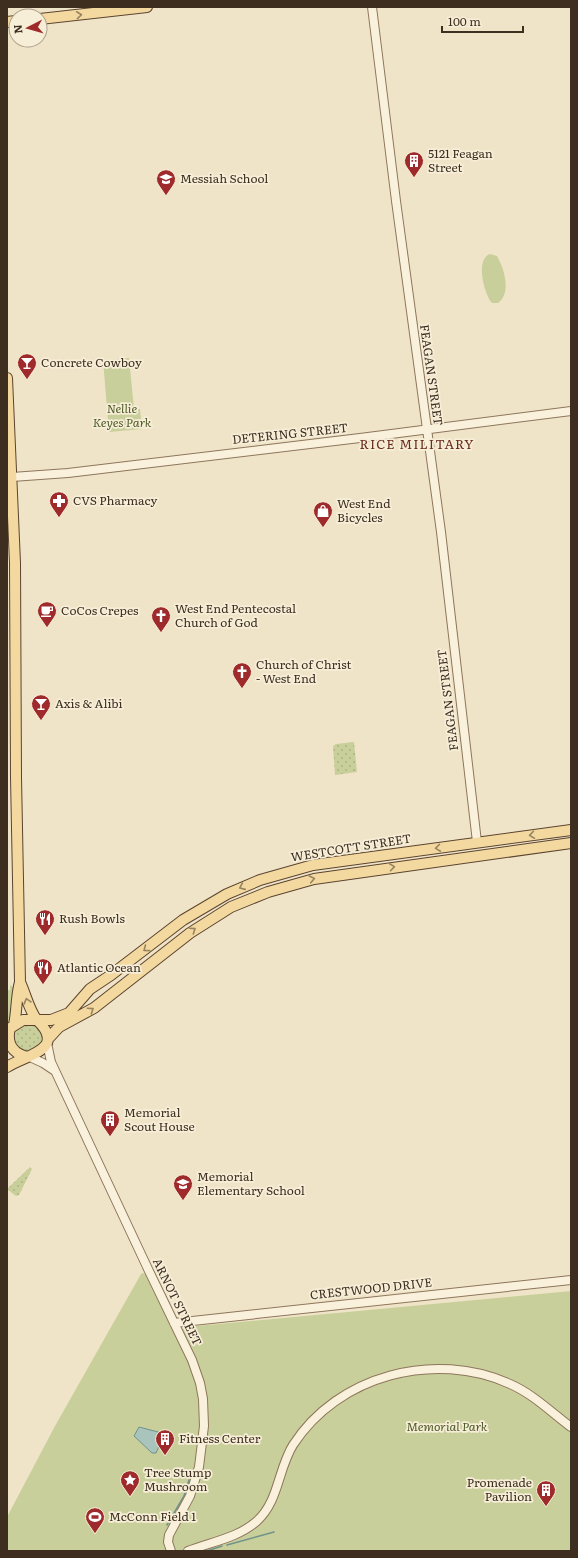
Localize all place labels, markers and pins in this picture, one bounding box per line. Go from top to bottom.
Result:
place label: 5121 Feagan Street [428,144,493,176]
building icon: 5121 Feagan Street [403,150,425,178]
school or university icon: Messiah School [155,168,177,196]
place label: Messiah School [180,169,268,187]
bar icon: Concrete Cowboy [16,352,38,380]
place label: Concrete Cowboy [41,353,142,371]
pharmacy icon: CVS Pharmacy [48,490,70,518]
place label: CVS Pharmacy [73,491,157,509]
place label: West End Bicycles [337,494,391,526]
shop icon: West End Bicycles [312,500,334,528]
place label: West End Pentecostal Church of God [175,599,296,631]
cafe icon: CoCos Crepes [36,600,58,628]
place label: CoCos Crepes [61,601,139,619]
church icon: West End Pentecostal Church of God [150,605,172,633]
place label: Church of Christ - West End [256,655,351,687]
church icon: Church of Christ - West End [231,661,253,689]
bar icon: Axis & Alibi [30,693,52,721]
place label: Axis & Alibi [55,694,122,712]
restaurant icon: Rush Bowls [34,908,56,936]
place label: Rush Bowls [59,909,125,927]
restaurant icon: Atlantic Ocean [32,957,54,985]
place label: Atlantic Ocean [57,958,141,976]
place label: Memorial Scout House [124,1103,195,1135]
building icon: Memorial Scout House [99,1109,121,1137]
place label: Memorial Elementary School [197,1167,305,1199]
school or university icon: Memorial Elementary School [172,1173,194,1201]
building icon: Fitness Center [154,1428,176,1456]
place label: Fitness Center [179,1429,261,1447]
place label: Tree Stump Mushroom [144,1463,211,1495]
place icon: Tree Stump Mushroom [119,1469,141,1497]
place label: Promenade Pavilion [467,1473,532,1505]
building icon: Promenade Pavilion [535,1479,557,1507]
sports icon: McConn Field 1 [84,1506,106,1534]
place label: McConn Field 1 [109,1507,196,1525]

